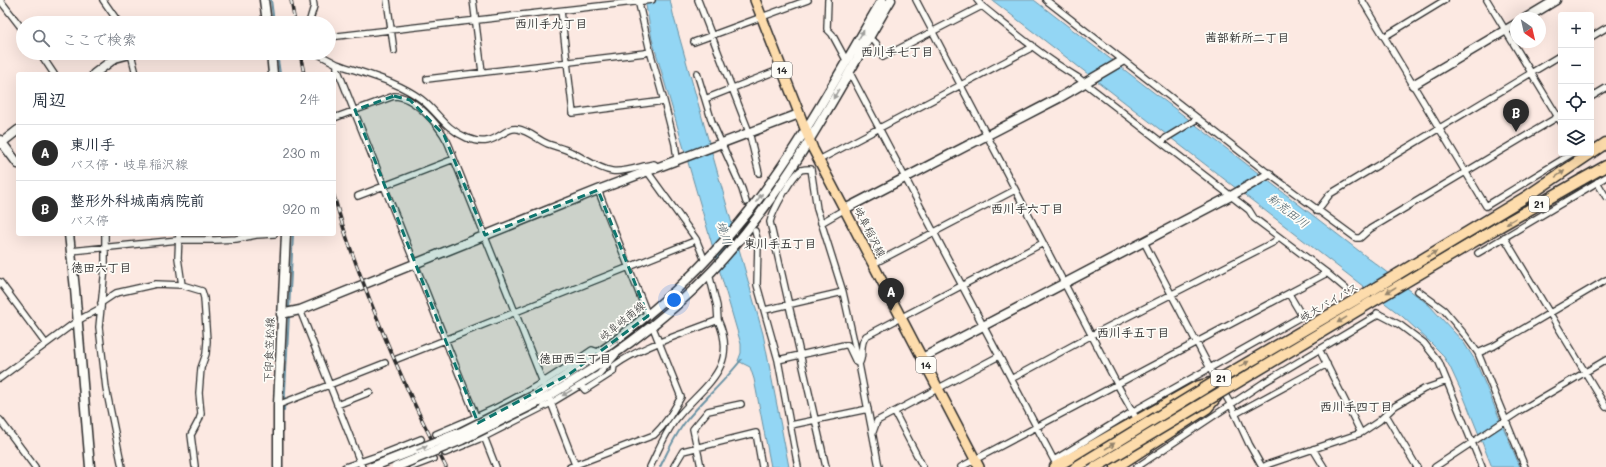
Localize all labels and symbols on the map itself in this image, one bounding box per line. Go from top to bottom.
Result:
north arrow [1510,12,1546,48]
district label: 西川手九丁目 [515,15,587,31]
one-way arrow [857,29,864,41]
district label: 茜部新所二丁目 [1205,29,1289,45]
district label: 西川手七丁目 [861,43,933,59]
road number: 14 [772,62,792,78]
one-way arrow [833,88,840,100]
pin: B [1503,99,1529,132]
one-way arrow [1554,170,1565,178]
water label: 新荒田川 [1265,189,1312,231]
one-way arrow [755,193,763,204]
road number: 21 [1529,196,1549,212]
district label: 西川手六丁目 [991,200,1063,216]
street label: 岐阜稲沢線 [851,204,890,260]
one-way arrow [1505,217,1517,224]
water label: 境川 [714,219,736,247]
district label: 東川手五丁目 [744,235,816,251]
one-way arrow [1426,251,1438,258]
district label: 徳田六丁目 [71,259,131,275]
pin: A [878,278,904,311]
street label: 岐大バイパス [1297,279,1361,325]
one-way arrow [1385,287,1397,294]
your location [664,290,684,310]
street label: 岐阜岐南線 [596,297,648,344]
one-way arrow [1336,316,1348,323]
street label: 下印食笠松線 [260,317,277,383]
district label: 西川手五丁目 [1097,324,1169,340]
one-way arrow [609,338,620,347]
district label: 徳田西三丁目 [539,350,611,366]
road number: 14 [916,357,936,373]
one-way arrow [1239,361,1250,368]
road number: 21 [1211,370,1231,386]
one-way arrow [562,389,572,397]
district label: 西川手四丁目 [1320,398,1392,414]
one-way arrow [1104,443,1116,450]
one-way arrow [416,444,428,450]

